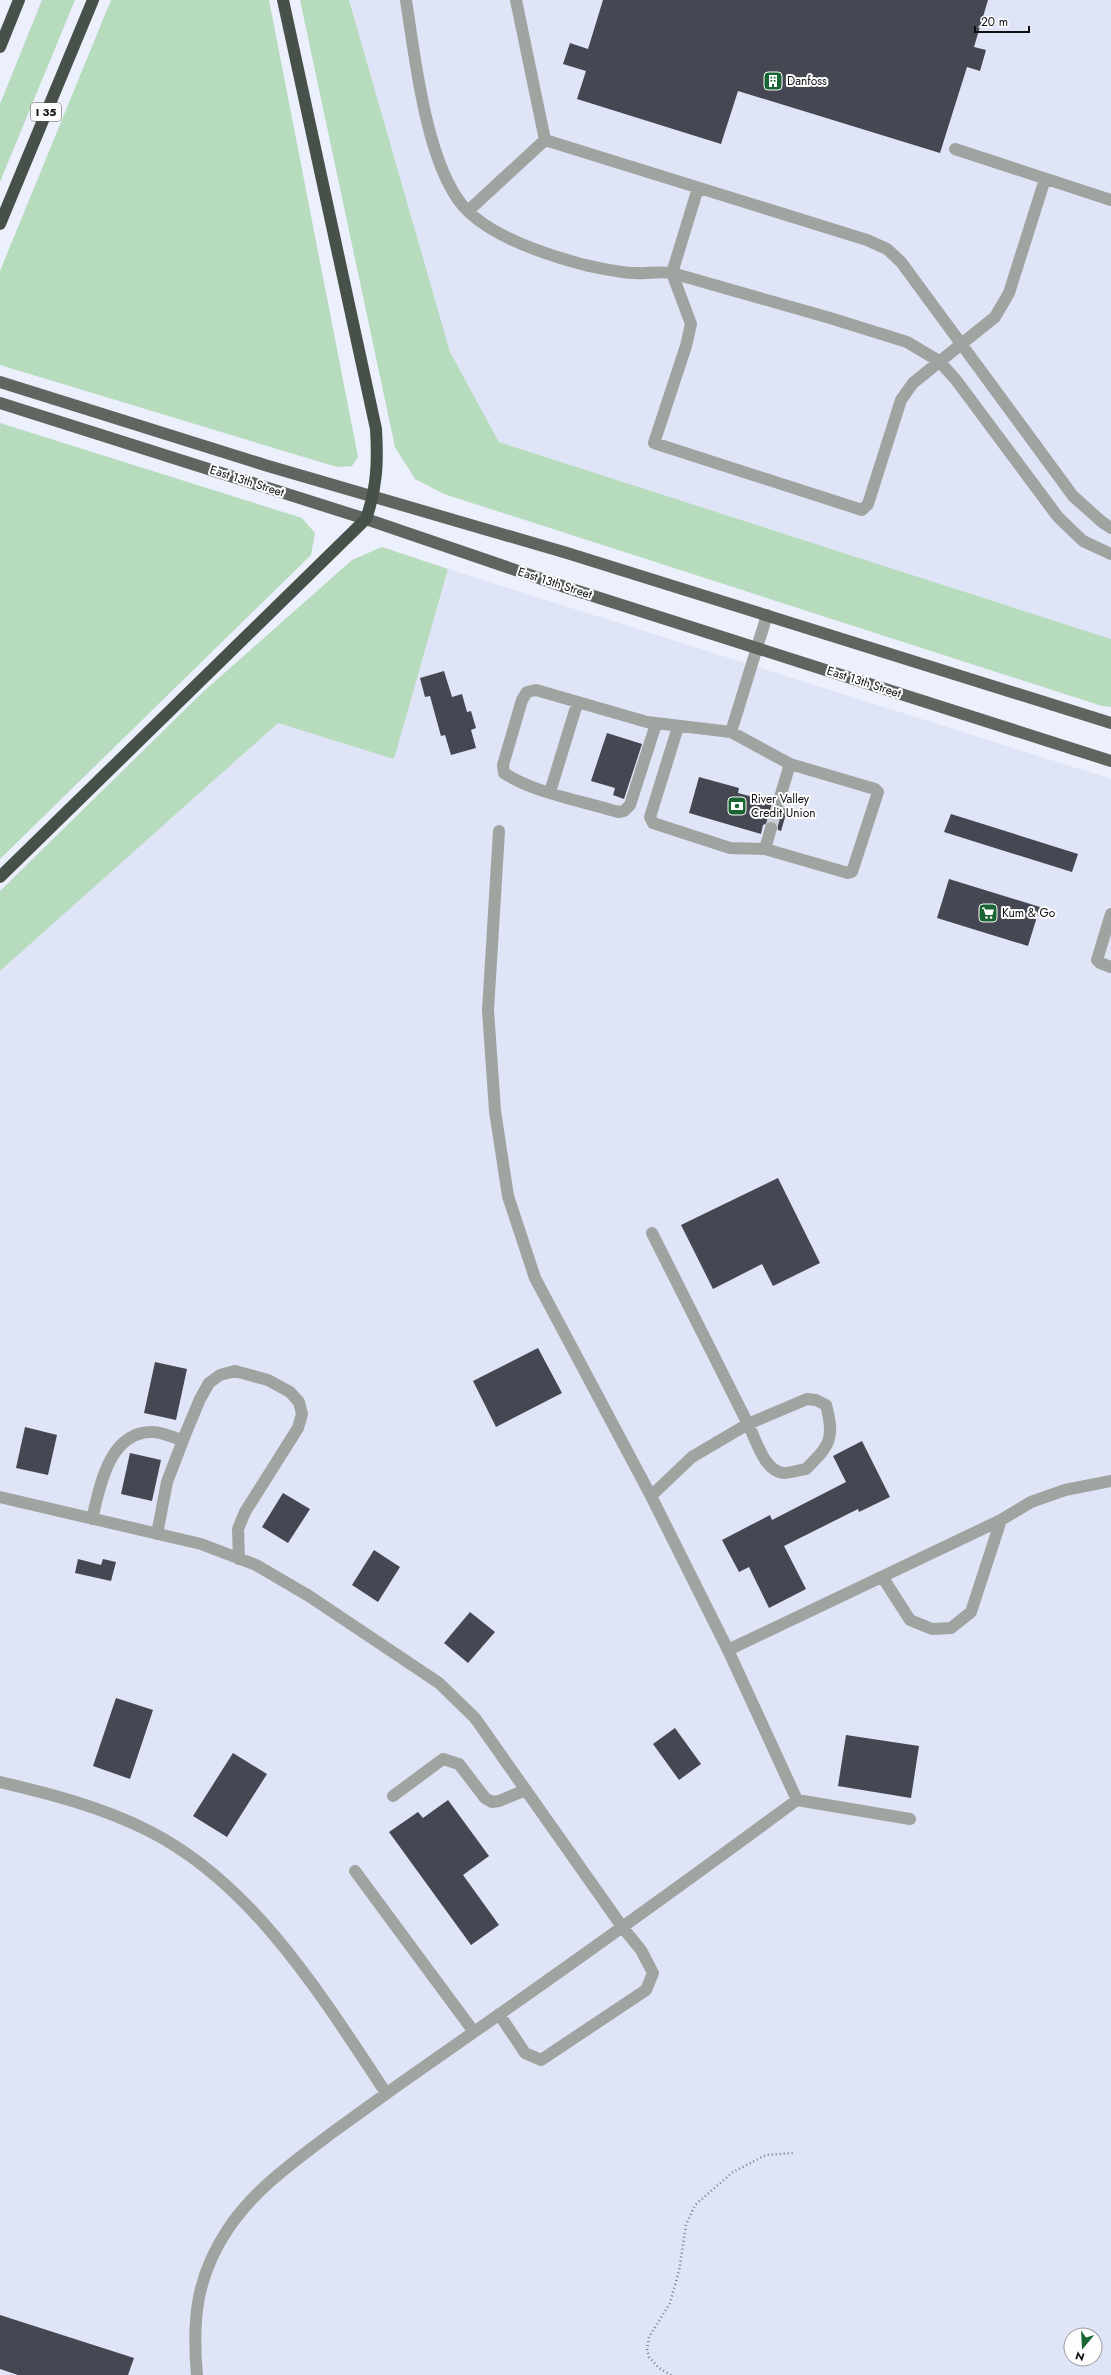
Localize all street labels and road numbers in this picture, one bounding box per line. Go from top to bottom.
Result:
road number: I 35 [31,103,61,121]
street label: East 13th Street [208,461,287,502]
street label: East 13th Street [516,563,595,604]
street label: East 13th Street [825,662,904,703]

